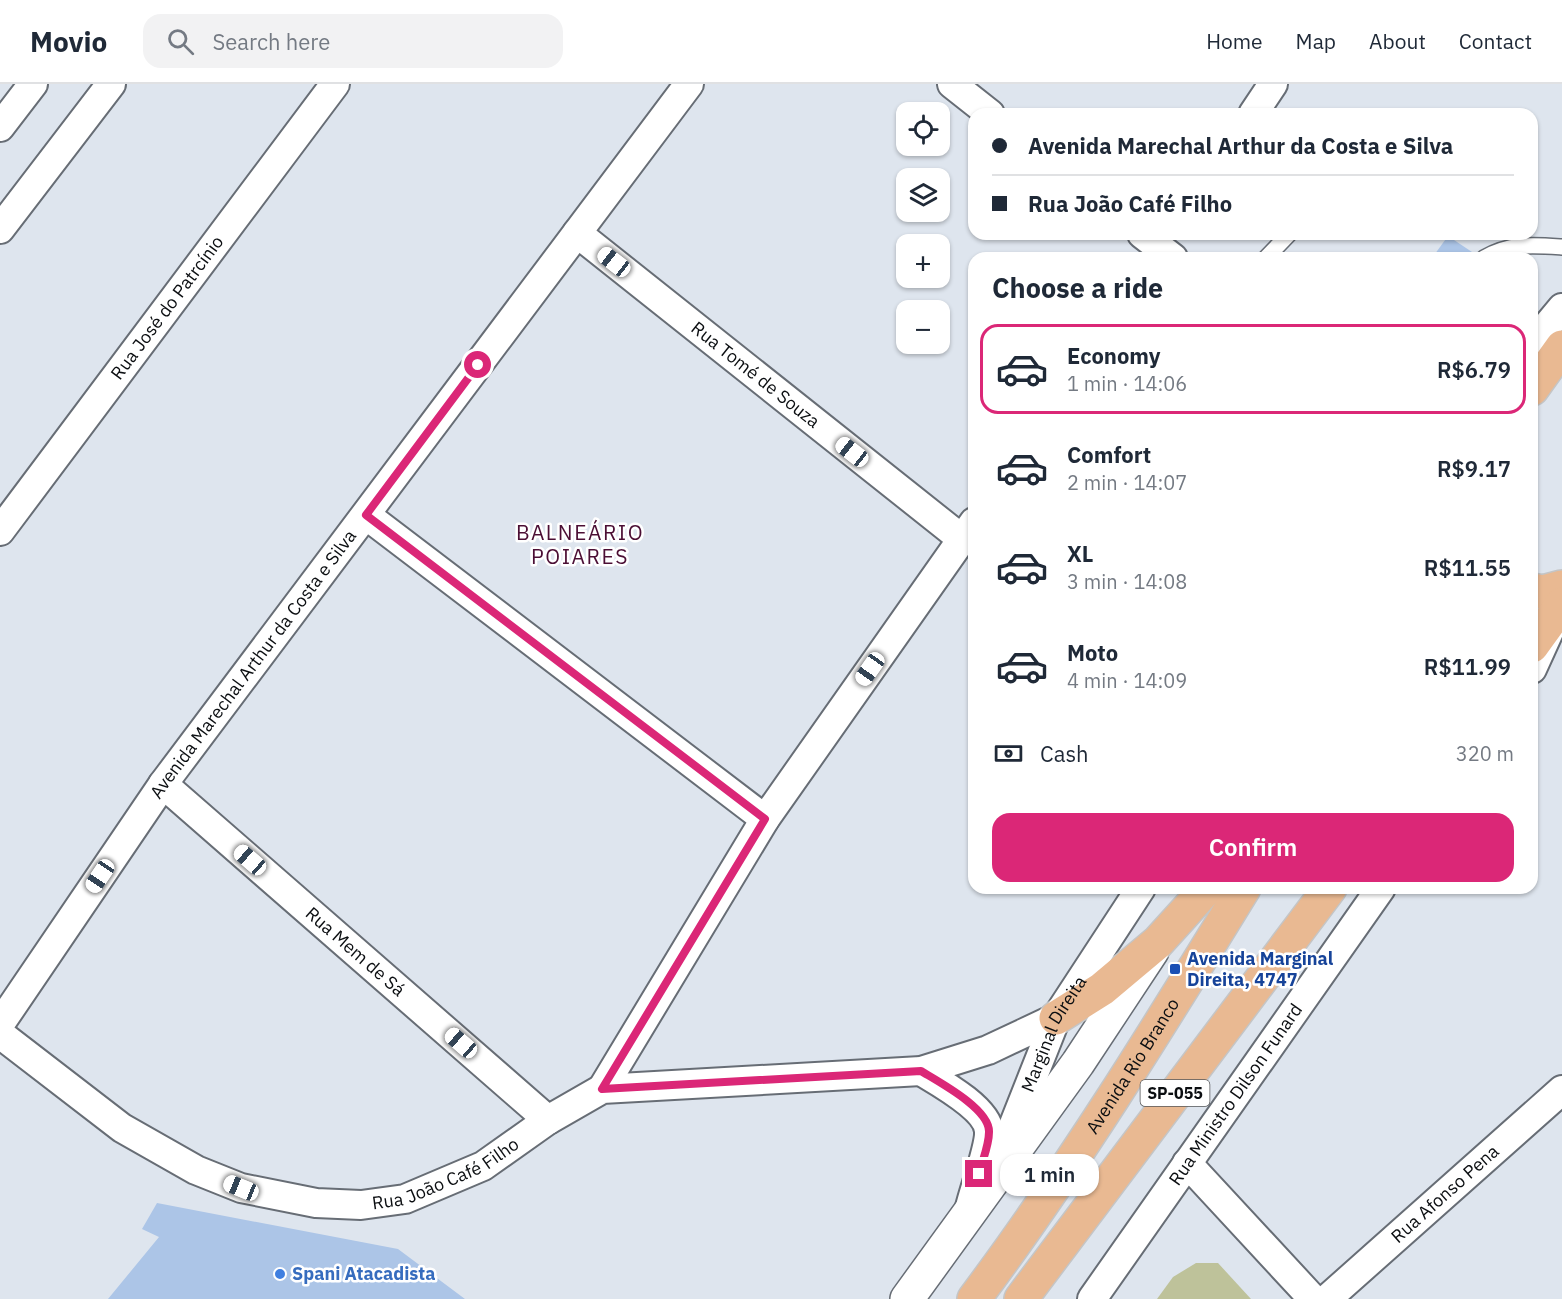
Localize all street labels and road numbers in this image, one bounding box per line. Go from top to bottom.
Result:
street label: Rua José do Patrcínio [105,231,228,384]
street label: Rua Tomé de Souza [687,316,825,433]
street label: Avenida Marechal Arthur da Costa e Silva [145,525,361,803]
street label: Rua Mem de Sá [301,902,410,1001]
street label: Marginal Direita [1016,971,1092,1095]
street label: Avenida Rio Branco [1081,994,1184,1138]
street label: Rua Ministro Dilson Funard [1164,999,1307,1190]
road number: SP-055 [1140,1080,1210,1106]
street label: Rua João Café Filho [370,1132,523,1214]
street label: Rua Afonso Pena [1386,1139,1504,1248]

